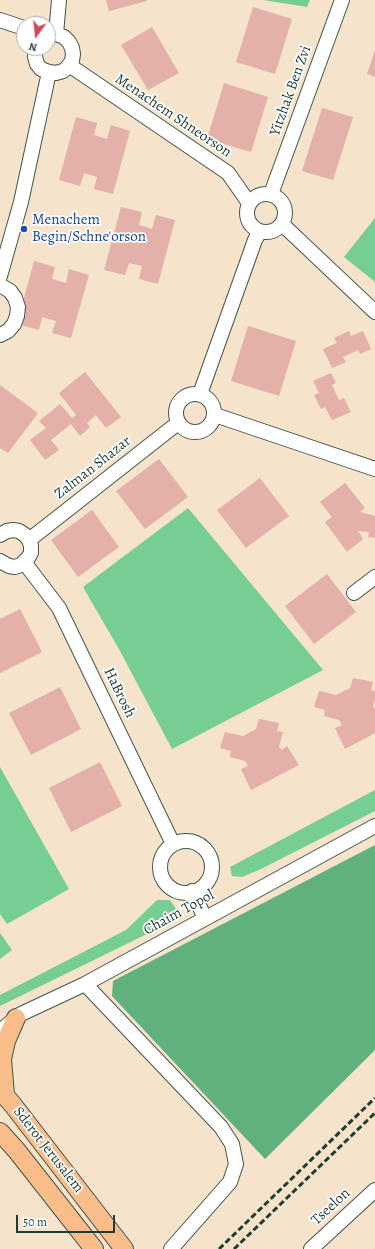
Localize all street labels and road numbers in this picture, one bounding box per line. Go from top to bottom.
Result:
street label: Yitzhak Ben Zvi [266,43,316,139]
street label: Menachem Shneorson [111,70,235,162]
street label: Zalman Shazar [51,433,135,503]
street label: HaBrosh [99,665,139,721]
street label: Chaim Topol [141,886,217,940]
street label: Sderot Jerusalem [9,1103,87,1197]
street label: Tseelon [308,1185,354,1229]

